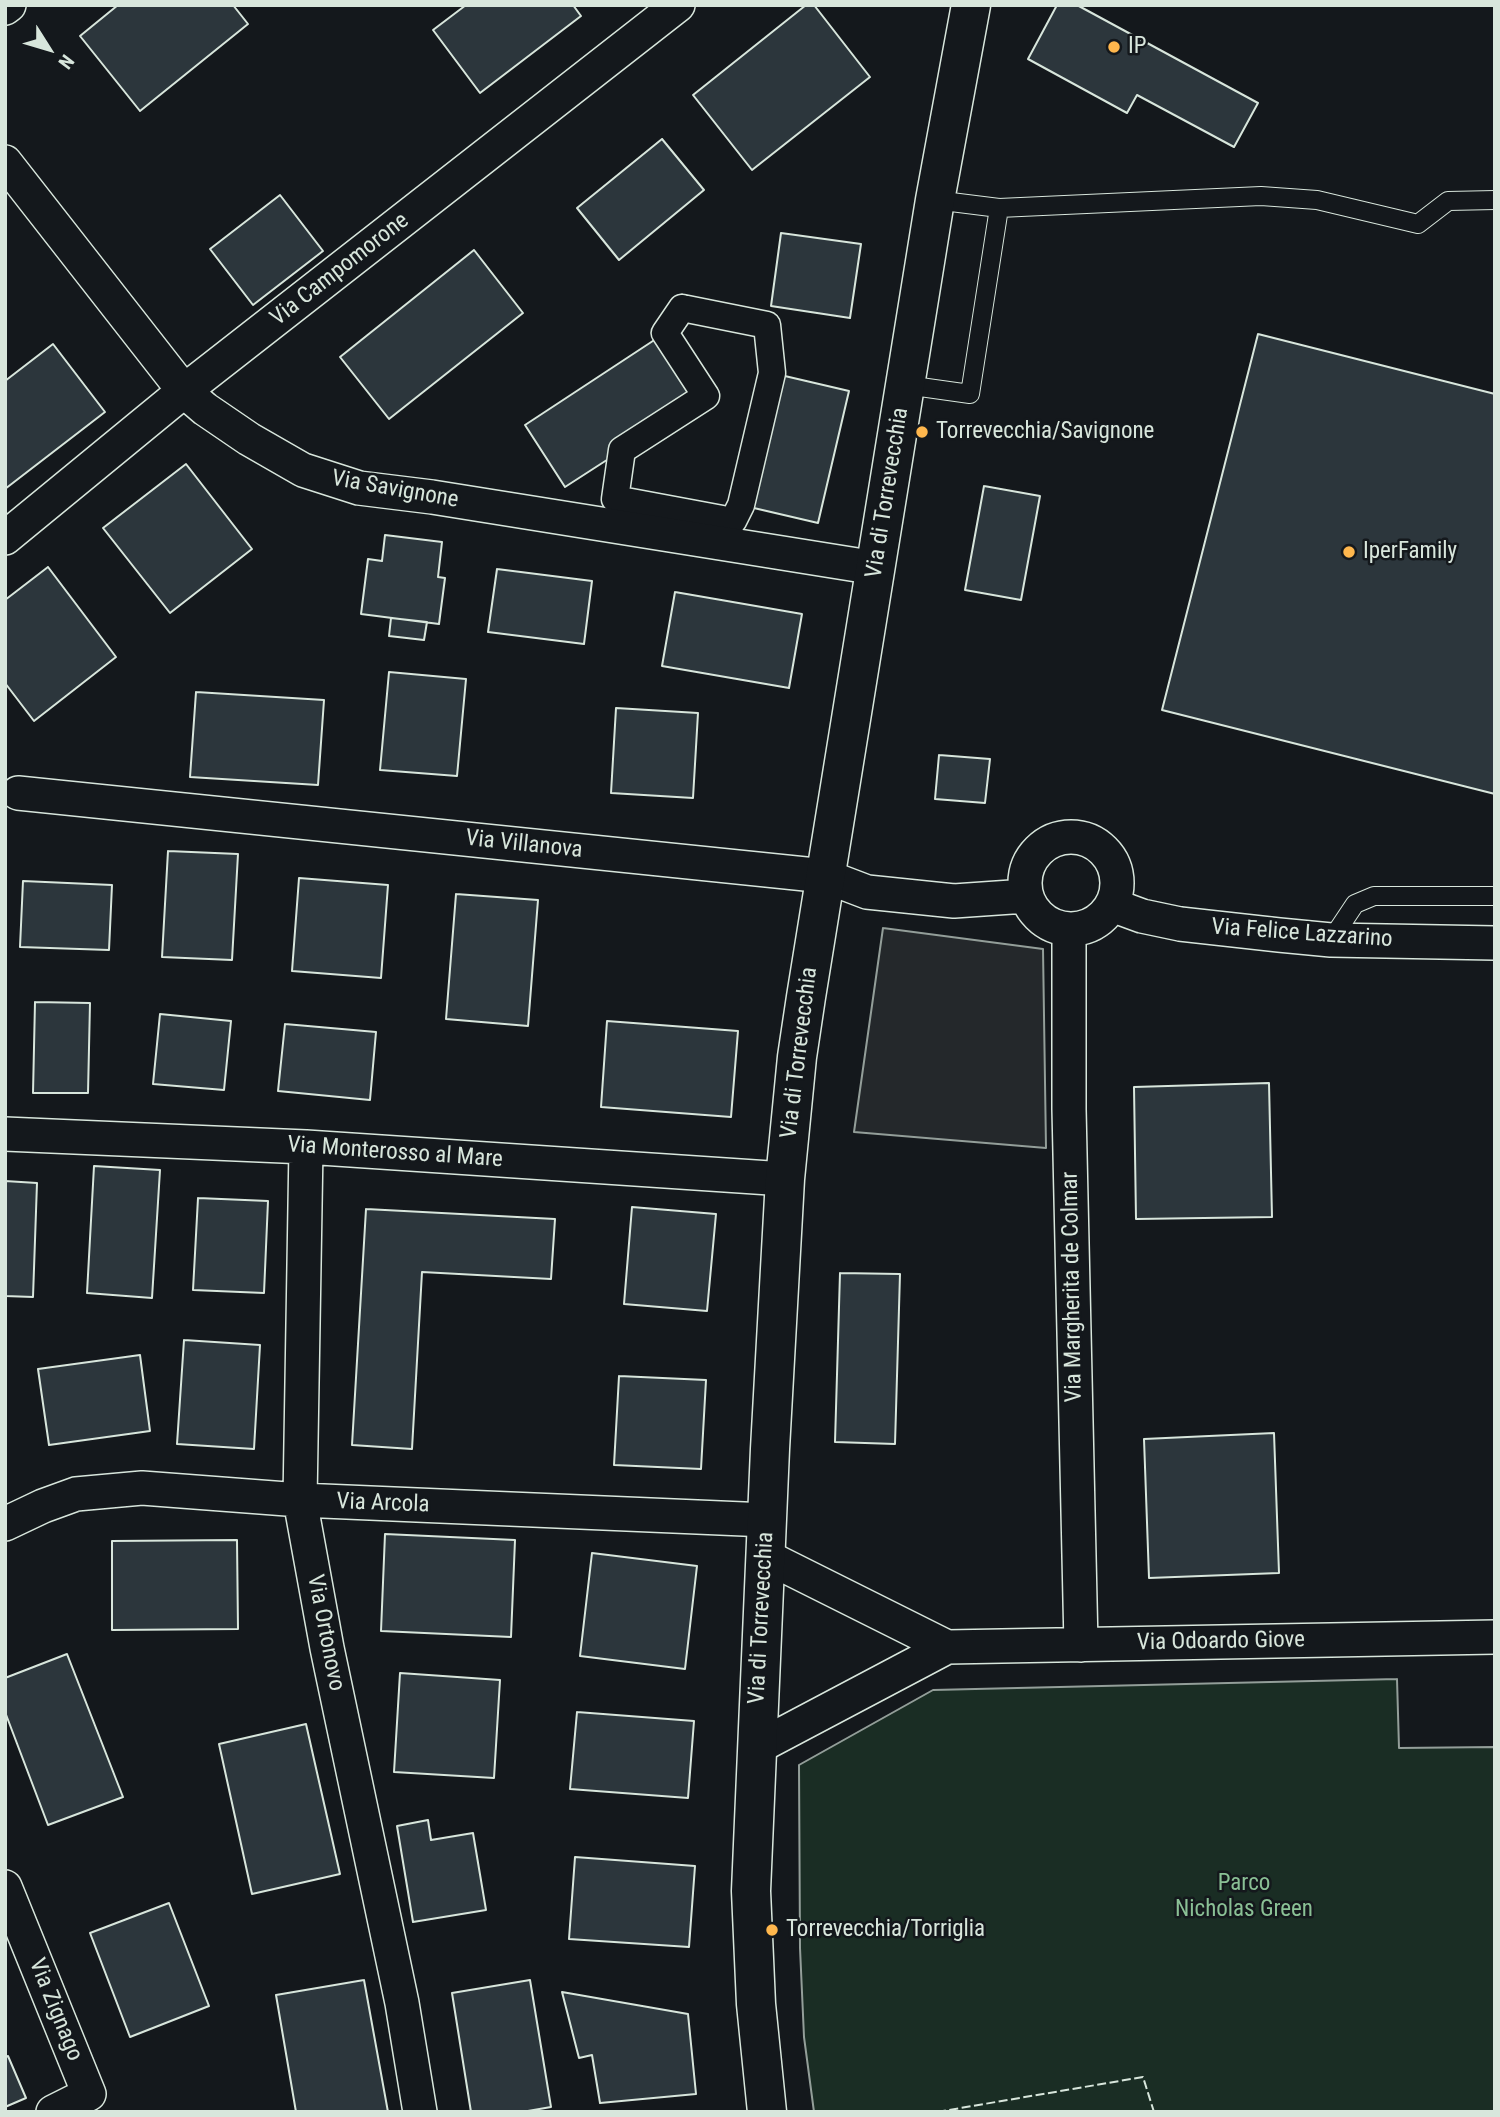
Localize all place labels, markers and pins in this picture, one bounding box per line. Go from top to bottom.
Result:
place label: IP [1128,33,1146,61]
marker: IP [1106,39,1122,55]
place label: Torrevecchia/Savignone [936,418,1154,446]
marker: Torrevecchia/Savignone [914,424,930,440]
place label: IperFamily [1363,538,1457,566]
marker: IperFamily [1341,544,1357,560]
place label: Torrevecchia/Torriglia [786,1916,985,1944]
marker: Torrevecchia/Torriglia [764,1922,780,1938]

